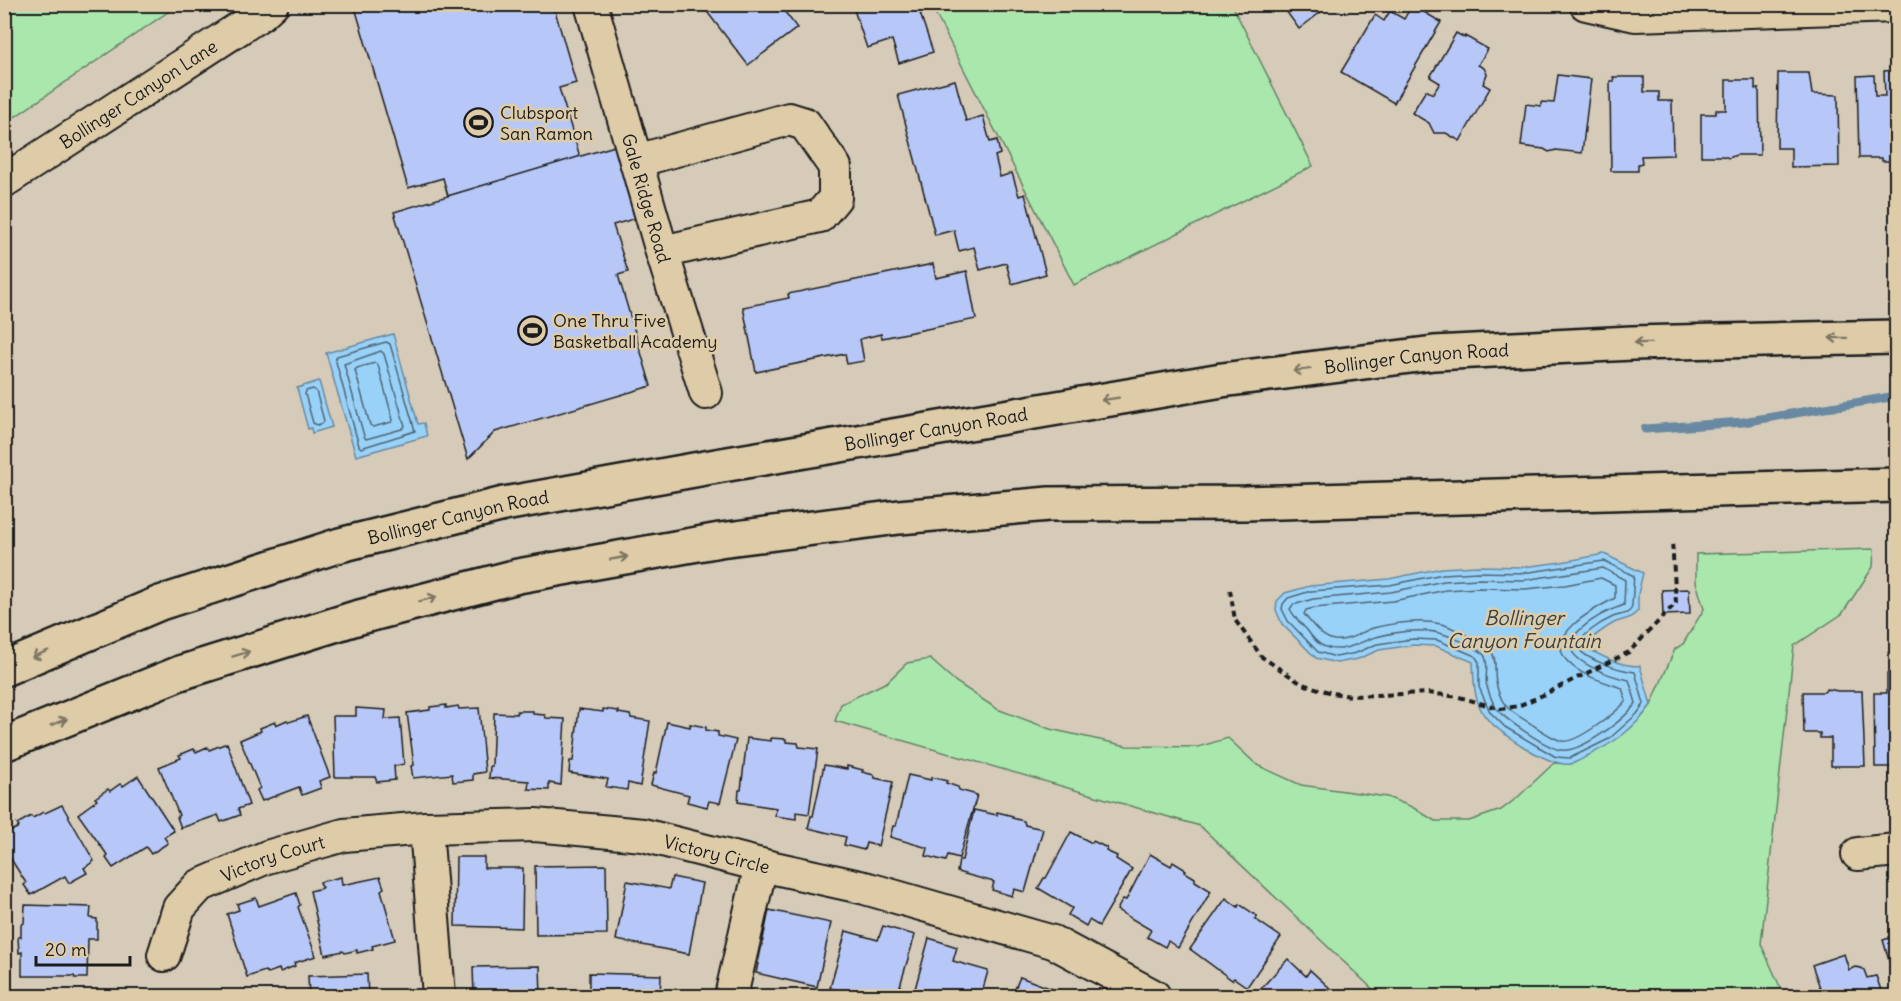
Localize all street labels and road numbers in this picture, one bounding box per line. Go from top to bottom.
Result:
street label: Bollinger Canyon Lane [55,34,221,153]
street label: Gale Ridge Road [617,131,676,266]
street label: Bollinger Canyon Road [1323,338,1510,378]
street label: Bollinger Canyon Road [843,402,1030,456]
street label: Bollinger Canyon Road [365,485,551,549]
street label: Victory Circle [661,829,772,878]
street label: Victory Court [217,830,327,887]

